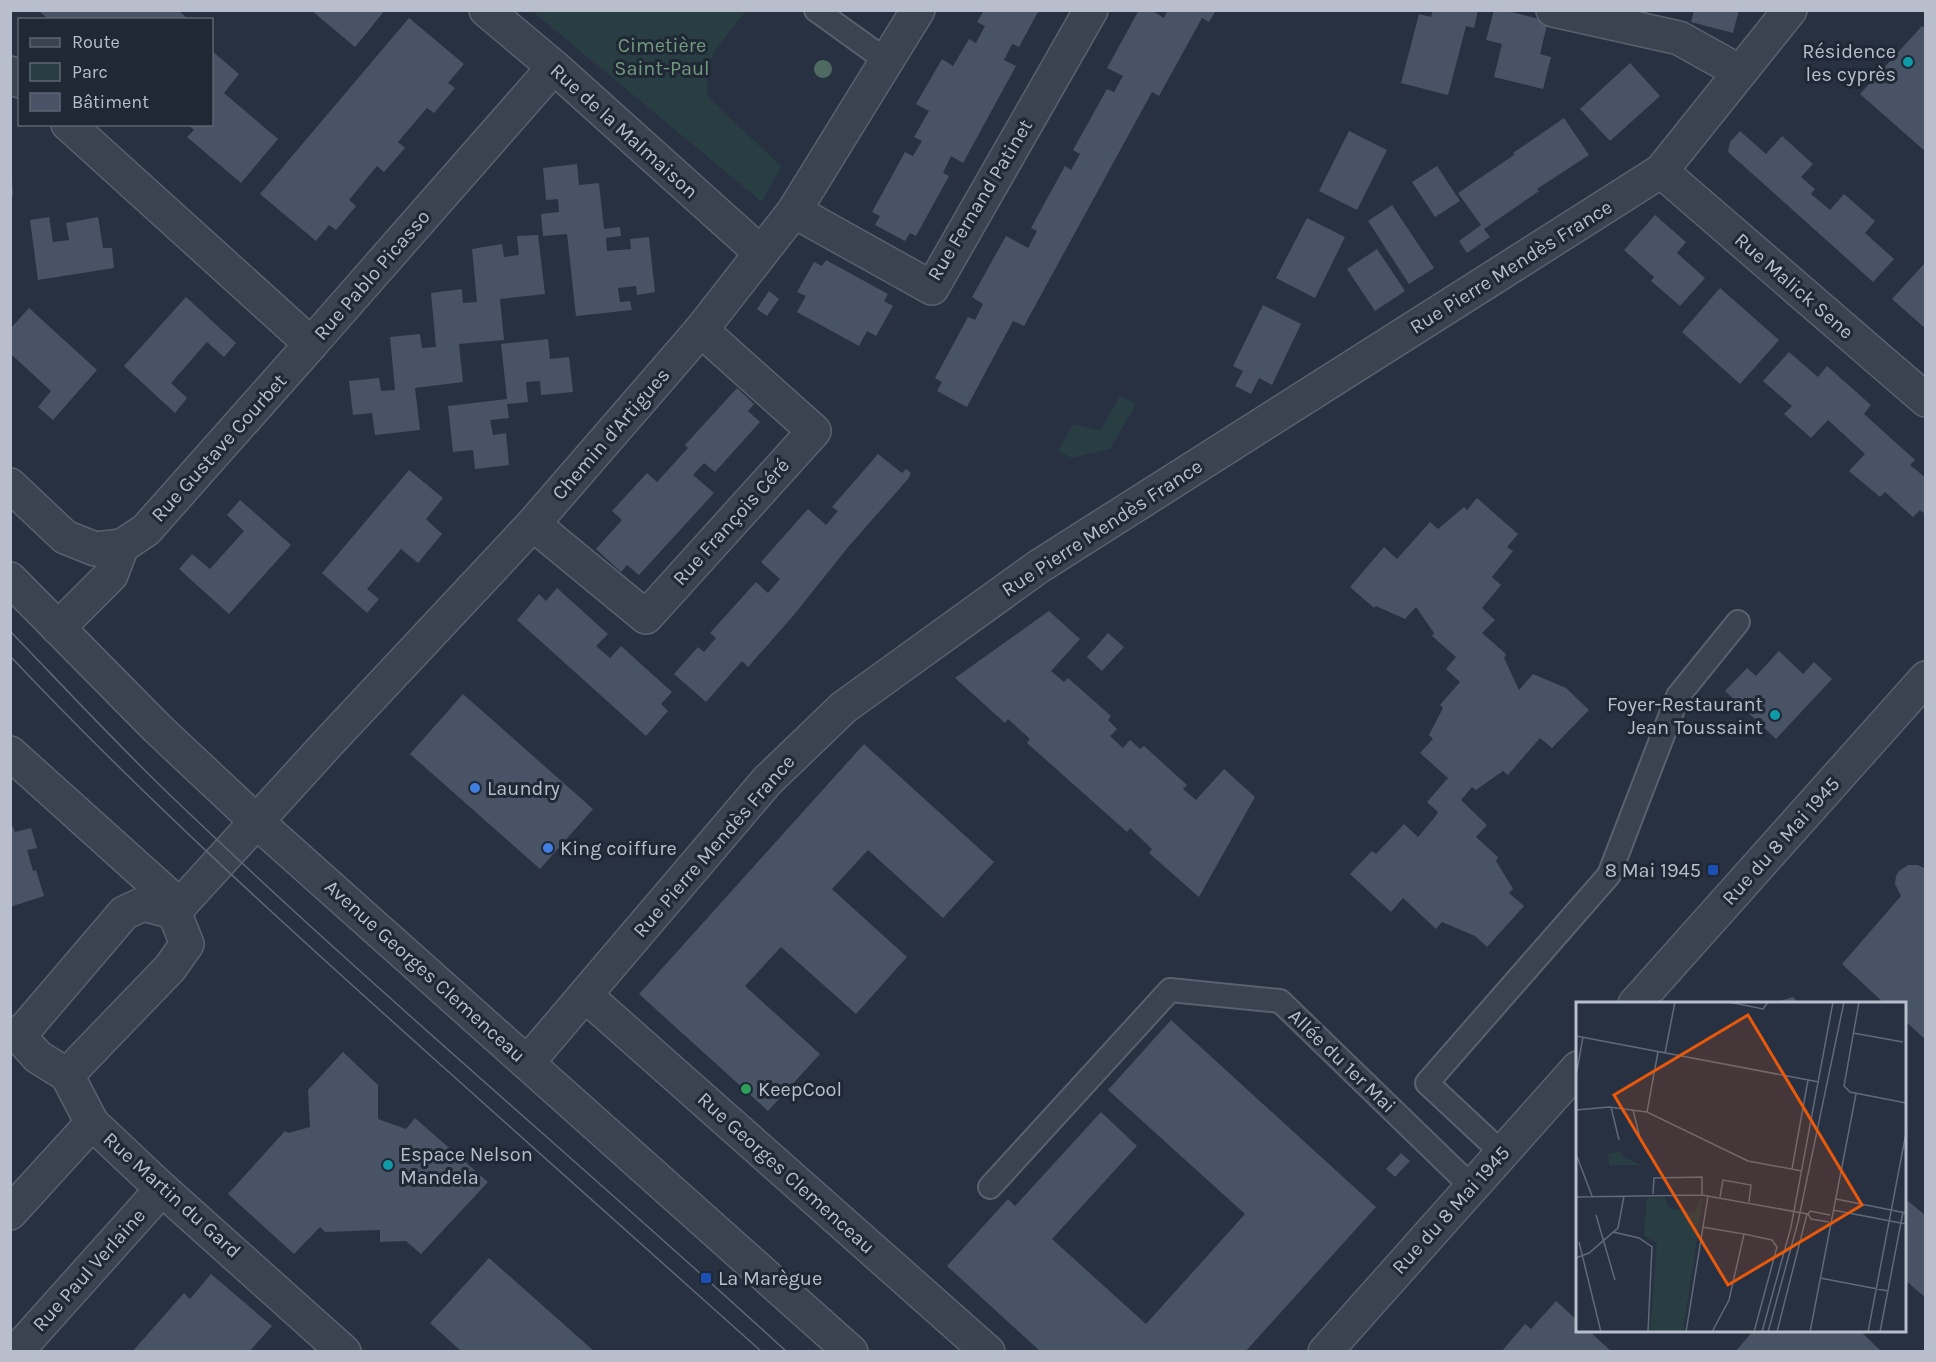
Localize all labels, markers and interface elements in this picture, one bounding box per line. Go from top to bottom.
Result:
legend [18,18,213,126]
text: Route [72,31,120,53]
park label: Cimetière Saint-Paul [614,34,710,80]
place label: Résidence les cyprès [1802,40,1896,86]
marker: Résidence les cyprès [1901,55,1915,69]
street label: Rue de la Malmaison [546,59,702,203]
text: Parc [72,61,108,83]
text: Bâtiment [72,91,149,113]
street label: Rue Fernand Patinet [923,115,1037,285]
street label: Rue Pierre Mendès France [1406,195,1616,339]
street label: Rue Pablo Picasso [309,205,435,345]
street label: Rue Malick Sene [1730,228,1858,344]
street label: Chemin d'Artigues [548,363,674,505]
street label: Rue Gustave Courbet [147,369,292,527]
street label: Rue François Céré [668,454,794,590]
street label: Rue Pierre Mendès France [998,455,1206,601]
place label: Foyer-Restaurant Jean Toussaint [1607,693,1763,739]
marker: Foyer-Restaurant Jean Toussaint [1768,708,1782,722]
street label: Rue Pierre Mendès France [628,750,800,942]
street label: Rue du 8 Mai 1945 [1717,772,1845,910]
place label: Laundry [487,777,560,800]
marker: Laundry [468,781,482,795]
place label: King coiffure [560,837,677,860]
marker: King coiffure [541,841,555,855]
place label: 8 Mai 1945 [1605,859,1701,882]
marker: 8 Mai 1945 [1706,863,1720,877]
street label: Avenue Georges Clemenceau [320,875,530,1067]
inset map [1576,1002,1906,1332]
street label: Allée du 1er Mai [1284,1004,1400,1118]
place label: KeepCool [758,1078,842,1101]
marker: KeepCool [739,1082,753,1096]
street label: Rue Georges Clemenceau [693,1087,879,1259]
street label: Rue Martin du Gard [99,1127,245,1263]
street label: Rue du 8 Mai 1945 [1387,1141,1515,1279]
place label: Espace Nelson Mandela [400,1143,533,1189]
marker: Espace Nelson Mandela [381,1158,395,1172]
street label: Rue Paul Verlaine [28,1204,150,1336]
place label: La Marègue [718,1267,822,1290]
marker: La Marègue [699,1271,713,1285]

